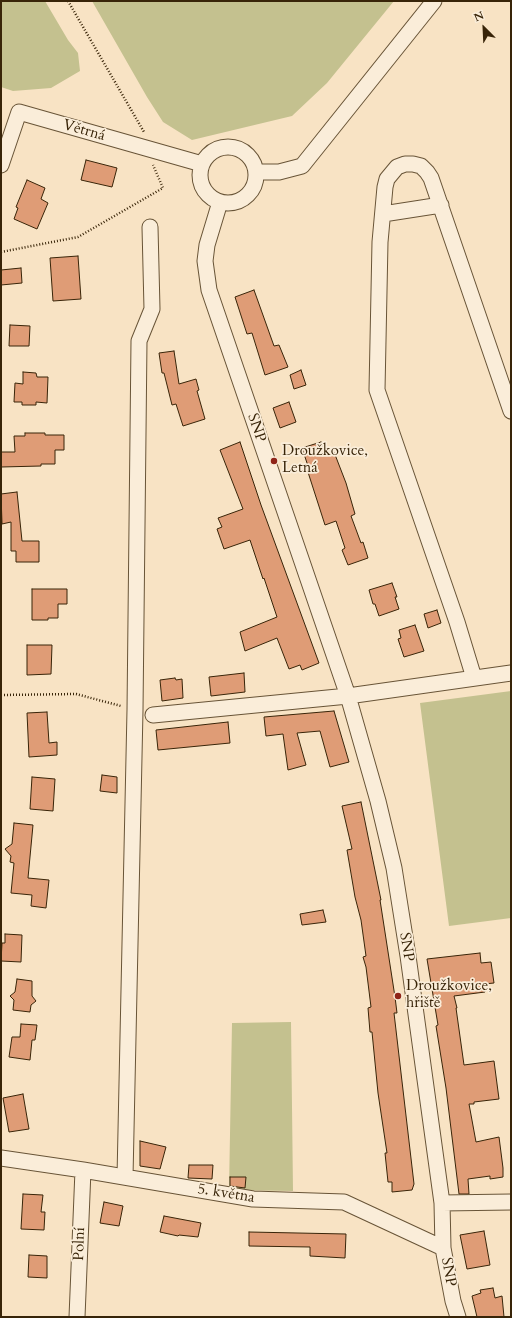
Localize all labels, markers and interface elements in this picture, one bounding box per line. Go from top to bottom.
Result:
north arrow [464,8,504,48]
text: N [471,8,486,25]
street label: Větrná [61,116,107,146]
street label: SNP [243,411,269,445]
place label: Droužkovice, Letná [282,443,368,478]
marker: Droužkovice, Letná [269,456,279,466]
street label: SNP [395,931,417,963]
place label: Droužkovice, hřiště [406,978,492,1013]
marker: Droužkovice, hřiště [393,991,403,1001]
street label: 5. května [196,1181,256,1207]
street label: Polní [70,1227,90,1261]
street label: SNP [437,1256,459,1288]

